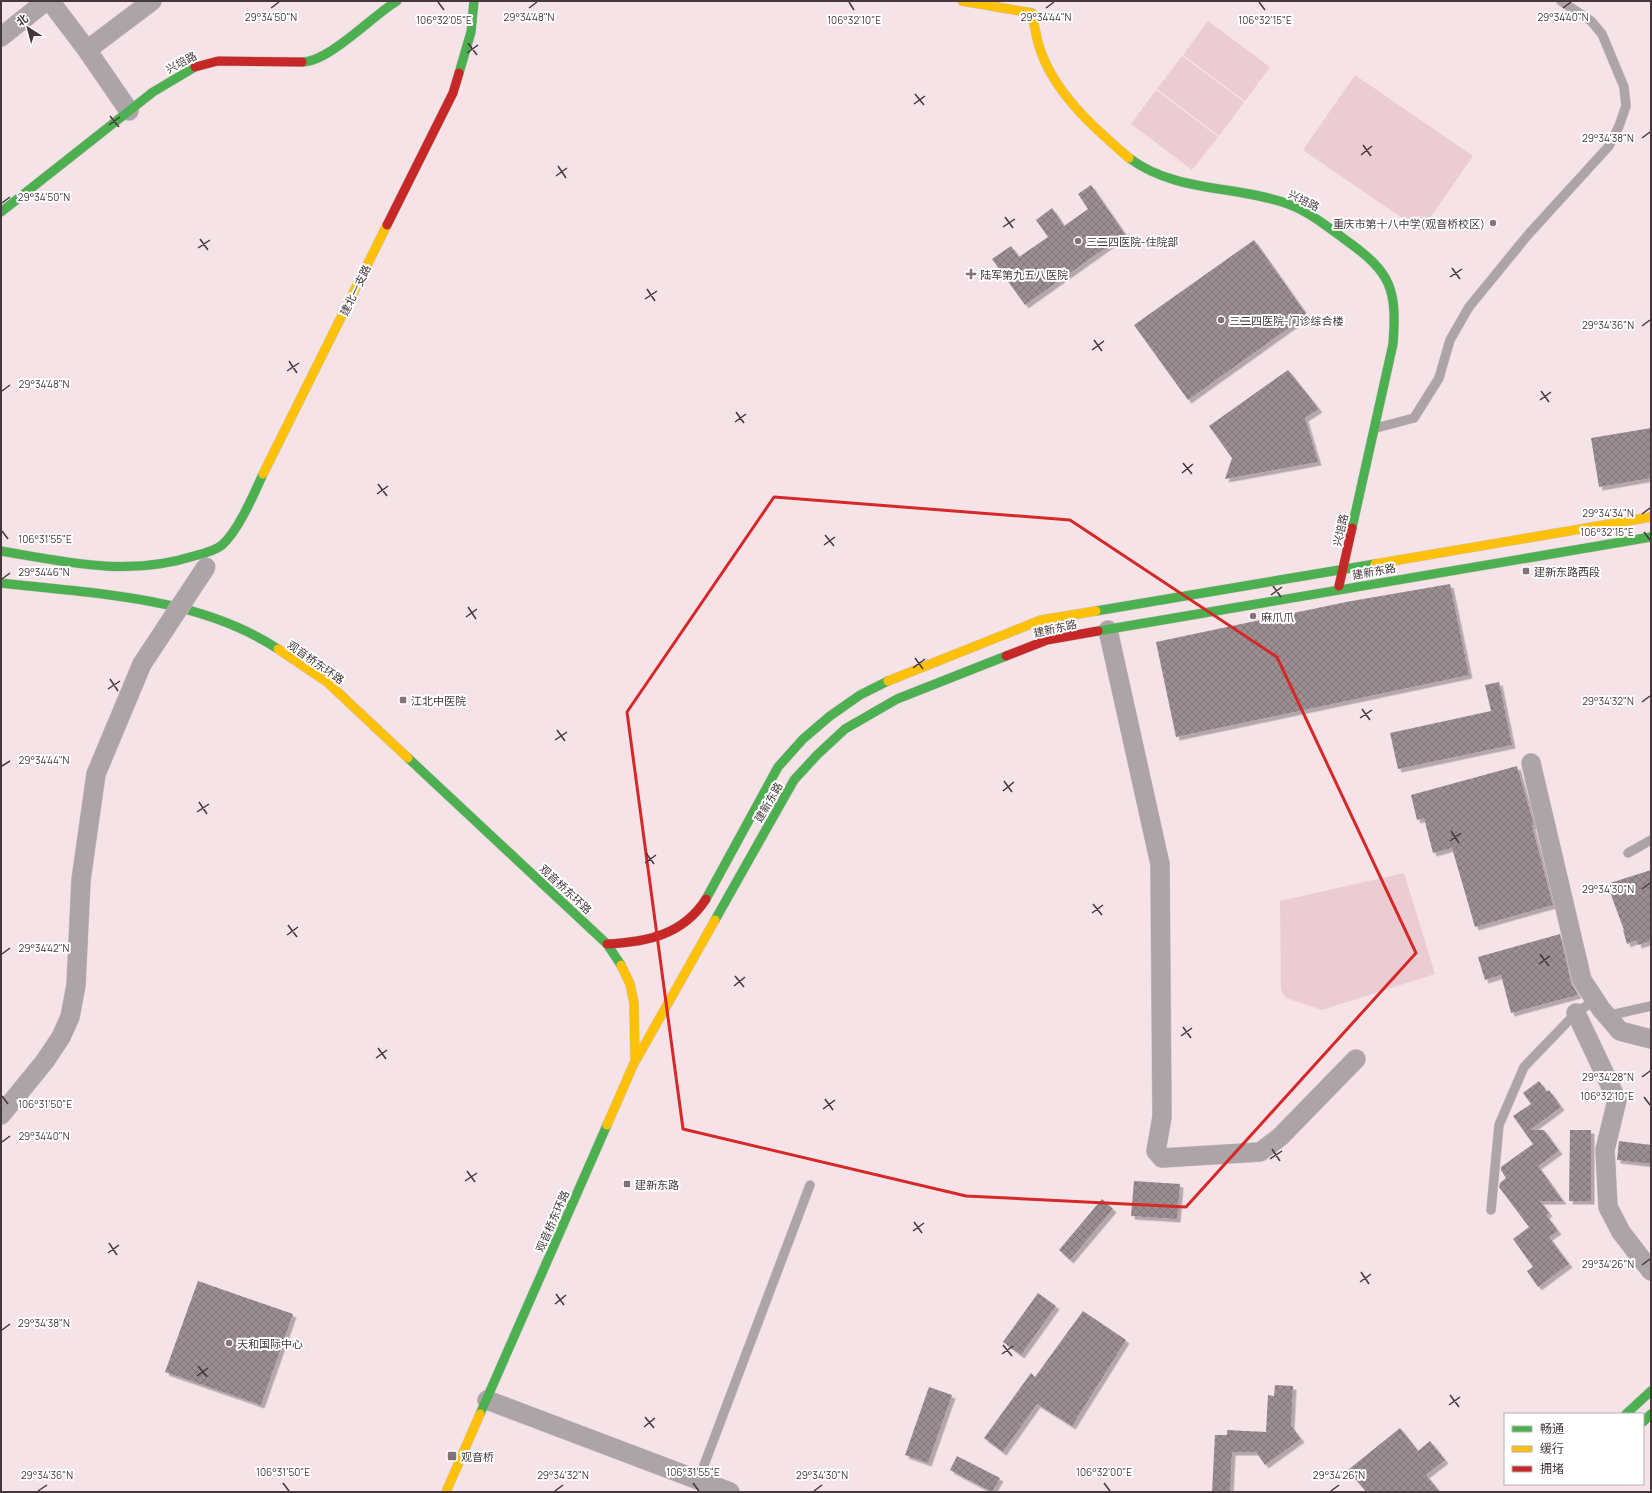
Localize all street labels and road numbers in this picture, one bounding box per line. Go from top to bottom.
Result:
street label: 兴培路 [163,48,199,76]
street label: 兴培路 [1286,186,1322,214]
street label: 建北一支路 [336,262,374,318]
street label: 兴培路 [1329,512,1351,548]
street label: 建新东路 [1351,560,1397,582]
street label: 建新东路 [1032,616,1078,640]
street label: 观音桥东环路 [285,637,347,687]
street label: 建新东路 [751,779,785,825]
street label: 观音桥东环路 [537,861,595,917]
street label: 观音桥东环路 [532,1188,572,1254]

